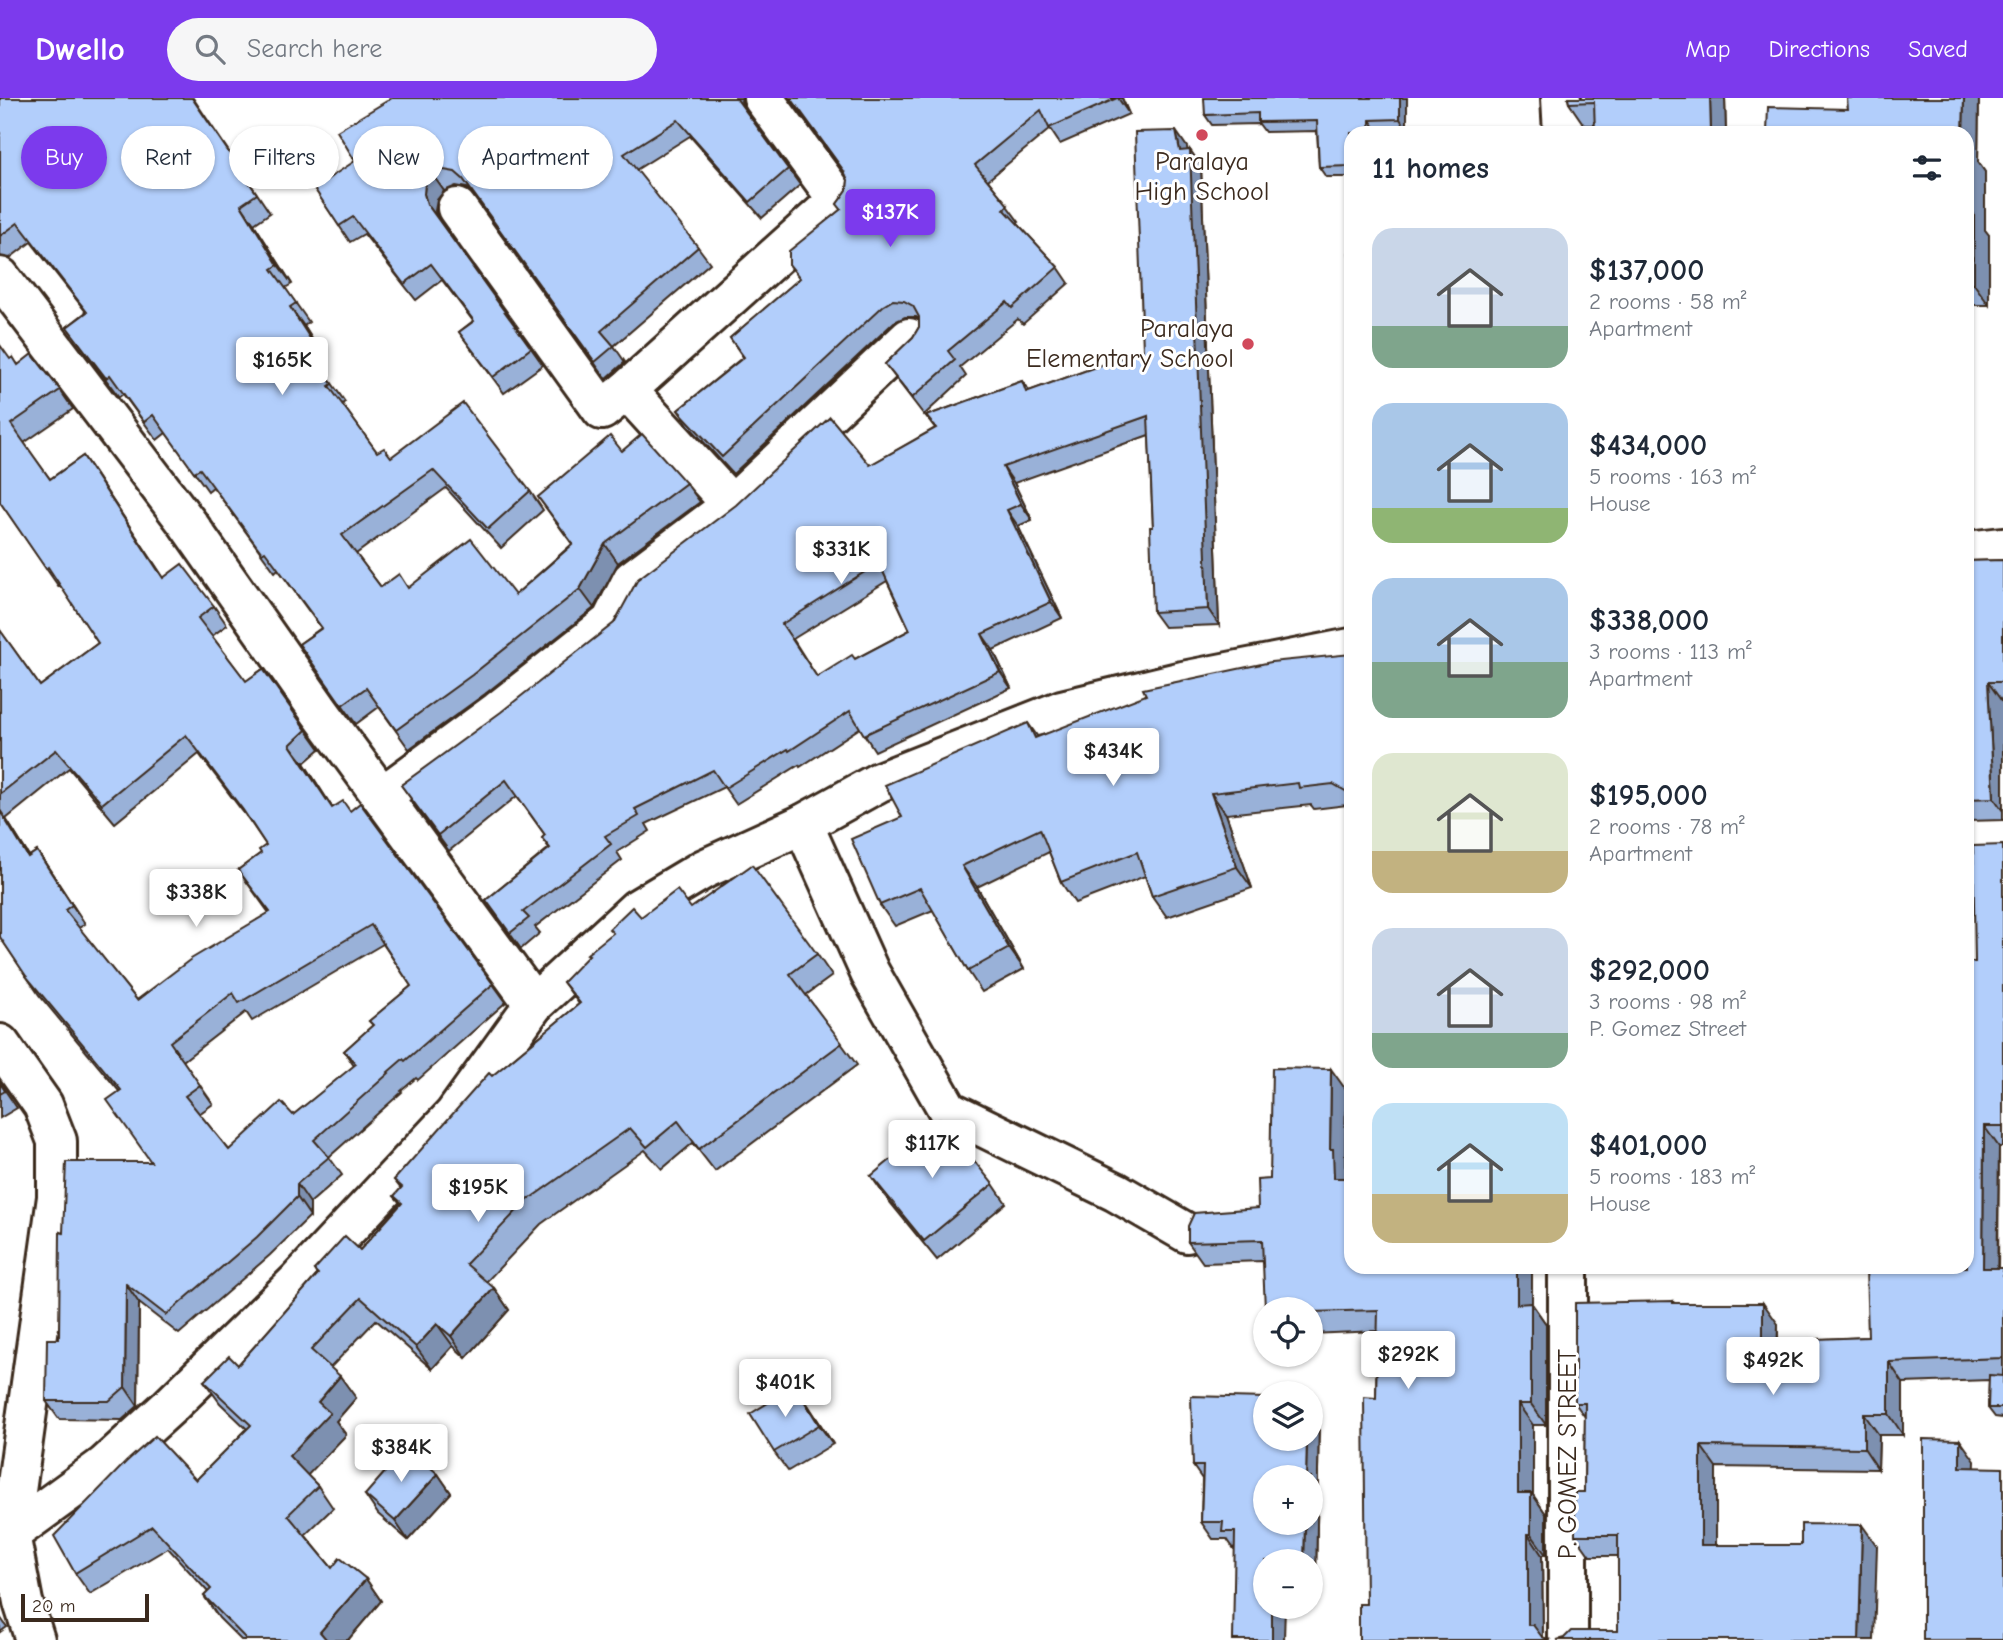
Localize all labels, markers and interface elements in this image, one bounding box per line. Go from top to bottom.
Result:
search box [167,18,657,81]
text: Dwello [35,30,125,68]
icon: search [191,30,229,68]
text: Search here [247,34,382,64]
text: Map [1685,35,1731,63]
text: Directions [1769,35,1870,63]
text: Saved [1908,35,1968,63]
chip: Buy [21,126,107,189]
chip: Rent [121,126,215,189]
chip: Filters [229,126,339,189]
chip: New [353,126,444,189]
chip: Apartment [458,126,613,189]
marker: Paralaya High School [1194,127,1210,143]
place label: Paralaya High School [1134,147,1270,207]
icon: filters [1908,149,1946,187]
text: 11 homes [1372,151,1489,186]
pin: $137K [841,190,939,249]
text: $137K [861,198,919,225]
text: $137,000 [1589,253,1704,288]
icon: home [1428,256,1512,340]
text: 2 rooms · 58 m² [1589,288,1747,315]
place label: Paralaya Elementary School [1026,314,1234,374]
text: Apartment [1589,315,1692,342]
marker: Paralaya Elementary School [1240,336,1256,352]
pin: $165K [233,338,331,397]
text: $165K [252,346,312,373]
text: $434,000 [1589,428,1707,463]
icon: home [1428,431,1512,515]
text: 5 rooms · 163 m² [1589,463,1756,490]
text: House [1589,490,1651,517]
pin: $331K [792,526,890,586]
text: $331K [812,535,870,562]
text: $338,000 [1589,603,1709,638]
icon: home [1428,606,1512,690]
text: 3 rooms · 113 m² [1589,638,1752,665]
text: Apartment [1589,665,1692,692]
pin: $434K [1064,728,1162,788]
text: $434K [1083,737,1143,764]
text: $195,000 [1589,778,1708,813]
icon: home [1428,781,1512,865]
text: 2 rooms · 78 m² [1589,813,1745,840]
text: Apartment [1589,840,1692,867]
pin: $338K [147,870,245,929]
text: $338K [165,878,227,905]
text: $292,000 [1589,953,1710,988]
icon: home [1428,956,1512,1040]
text: 3 rooms · 98 m² [1589,988,1746,1015]
text: P. Gomez Street [1589,1015,1746,1042]
pin: $117K [883,1121,981,1180]
text: $401,000 [1589,1128,1707,1163]
text: $117K [904,1129,960,1156]
icon: home [1428,1131,1512,1215]
text: 5 rooms · 183 m² [1589,1163,1755,1190]
pin: $195K [429,1164,527,1224]
text: $195K [448,1173,508,1200]
text: House [1589,1190,1651,1217]
map controls [1253,1297,1323,1619]
button: locate [1253,1297,1323,1367]
pin: $292K [1359,1332,1457,1391]
pin: $492K [1724,1338,1822,1397]
text: $292K [1377,1340,1439,1367]
text: $492K [1742,1346,1804,1373]
street label: P. GOMEZ STREET [1553,1348,1583,1559]
pin: $401K [736,1360,834,1419]
text: $401K [755,1368,815,1395]
button: layers [1253,1381,1323,1451]
pin: $384K [352,1424,450,1484]
text: $384K [371,1433,431,1460]
button: + [1253,1465,1323,1535]
button: − [1253,1549,1323,1619]
scale bar [21,1591,149,1623]
text: 20 m [32,1595,76,1617]

